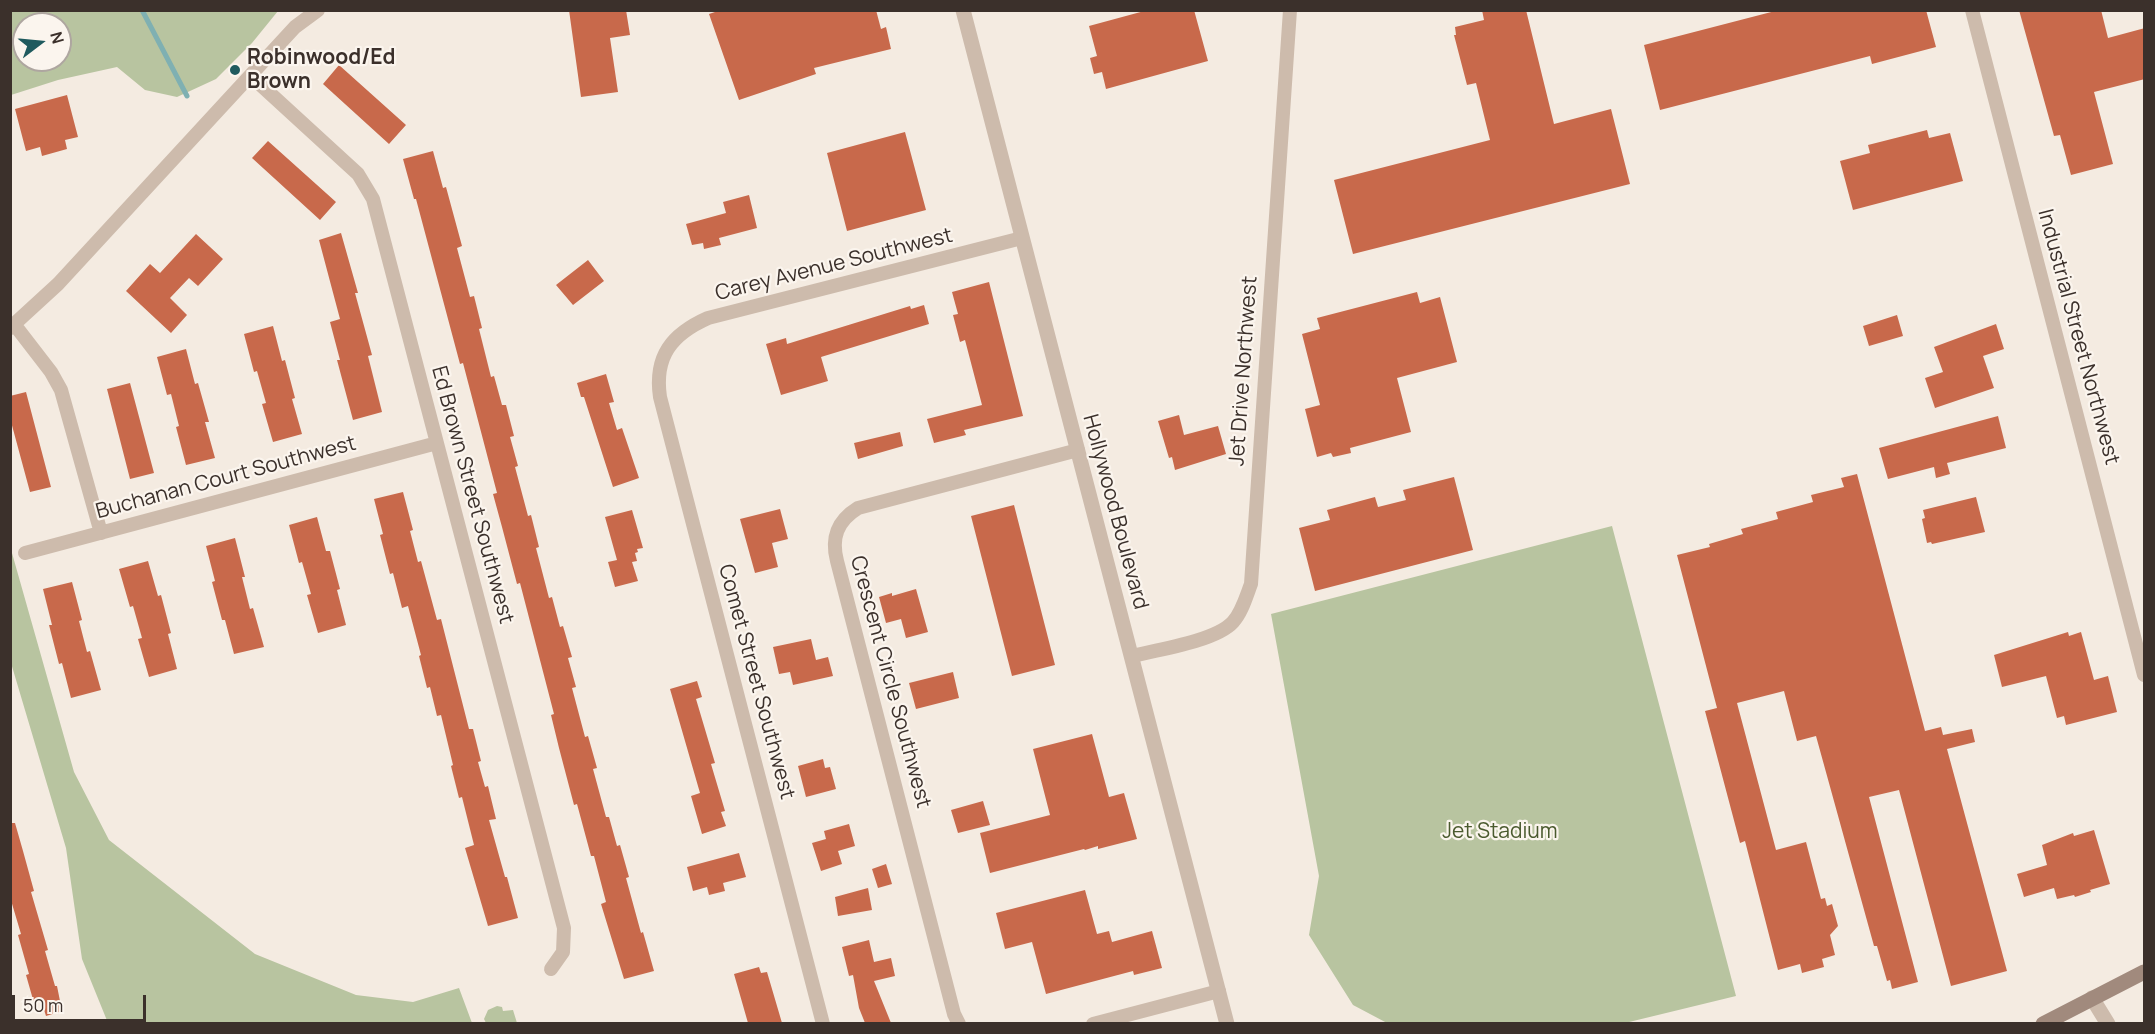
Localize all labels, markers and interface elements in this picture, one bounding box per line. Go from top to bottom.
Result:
north arrow [12,12,72,72]
text: N [45,29,70,46]
place label: Robinwood/Ed Brown [247,45,395,95]
marker: Robinwood/Ed Brown [228,63,242,77]
street label: Industrial Street Northwest [2032,207,2124,467]
street label: Carey Avenue Southwest [713,223,955,307]
street label: Jet Drive Northwest [1225,275,1263,467]
street label: Ed Brown Street Southwest [425,363,519,627]
street label: Hollywood Boulevard [1077,412,1153,612]
street label: Buchanan Court Southwest [93,431,359,525]
street label: Crescent Circle Southwest [844,553,936,811]
street label: Comet Street Southwest [713,562,799,802]
park label: Jet Stadium [1442,819,1558,845]
scale bar [15,983,148,1021]
text: 50 m [23,993,63,1017]

